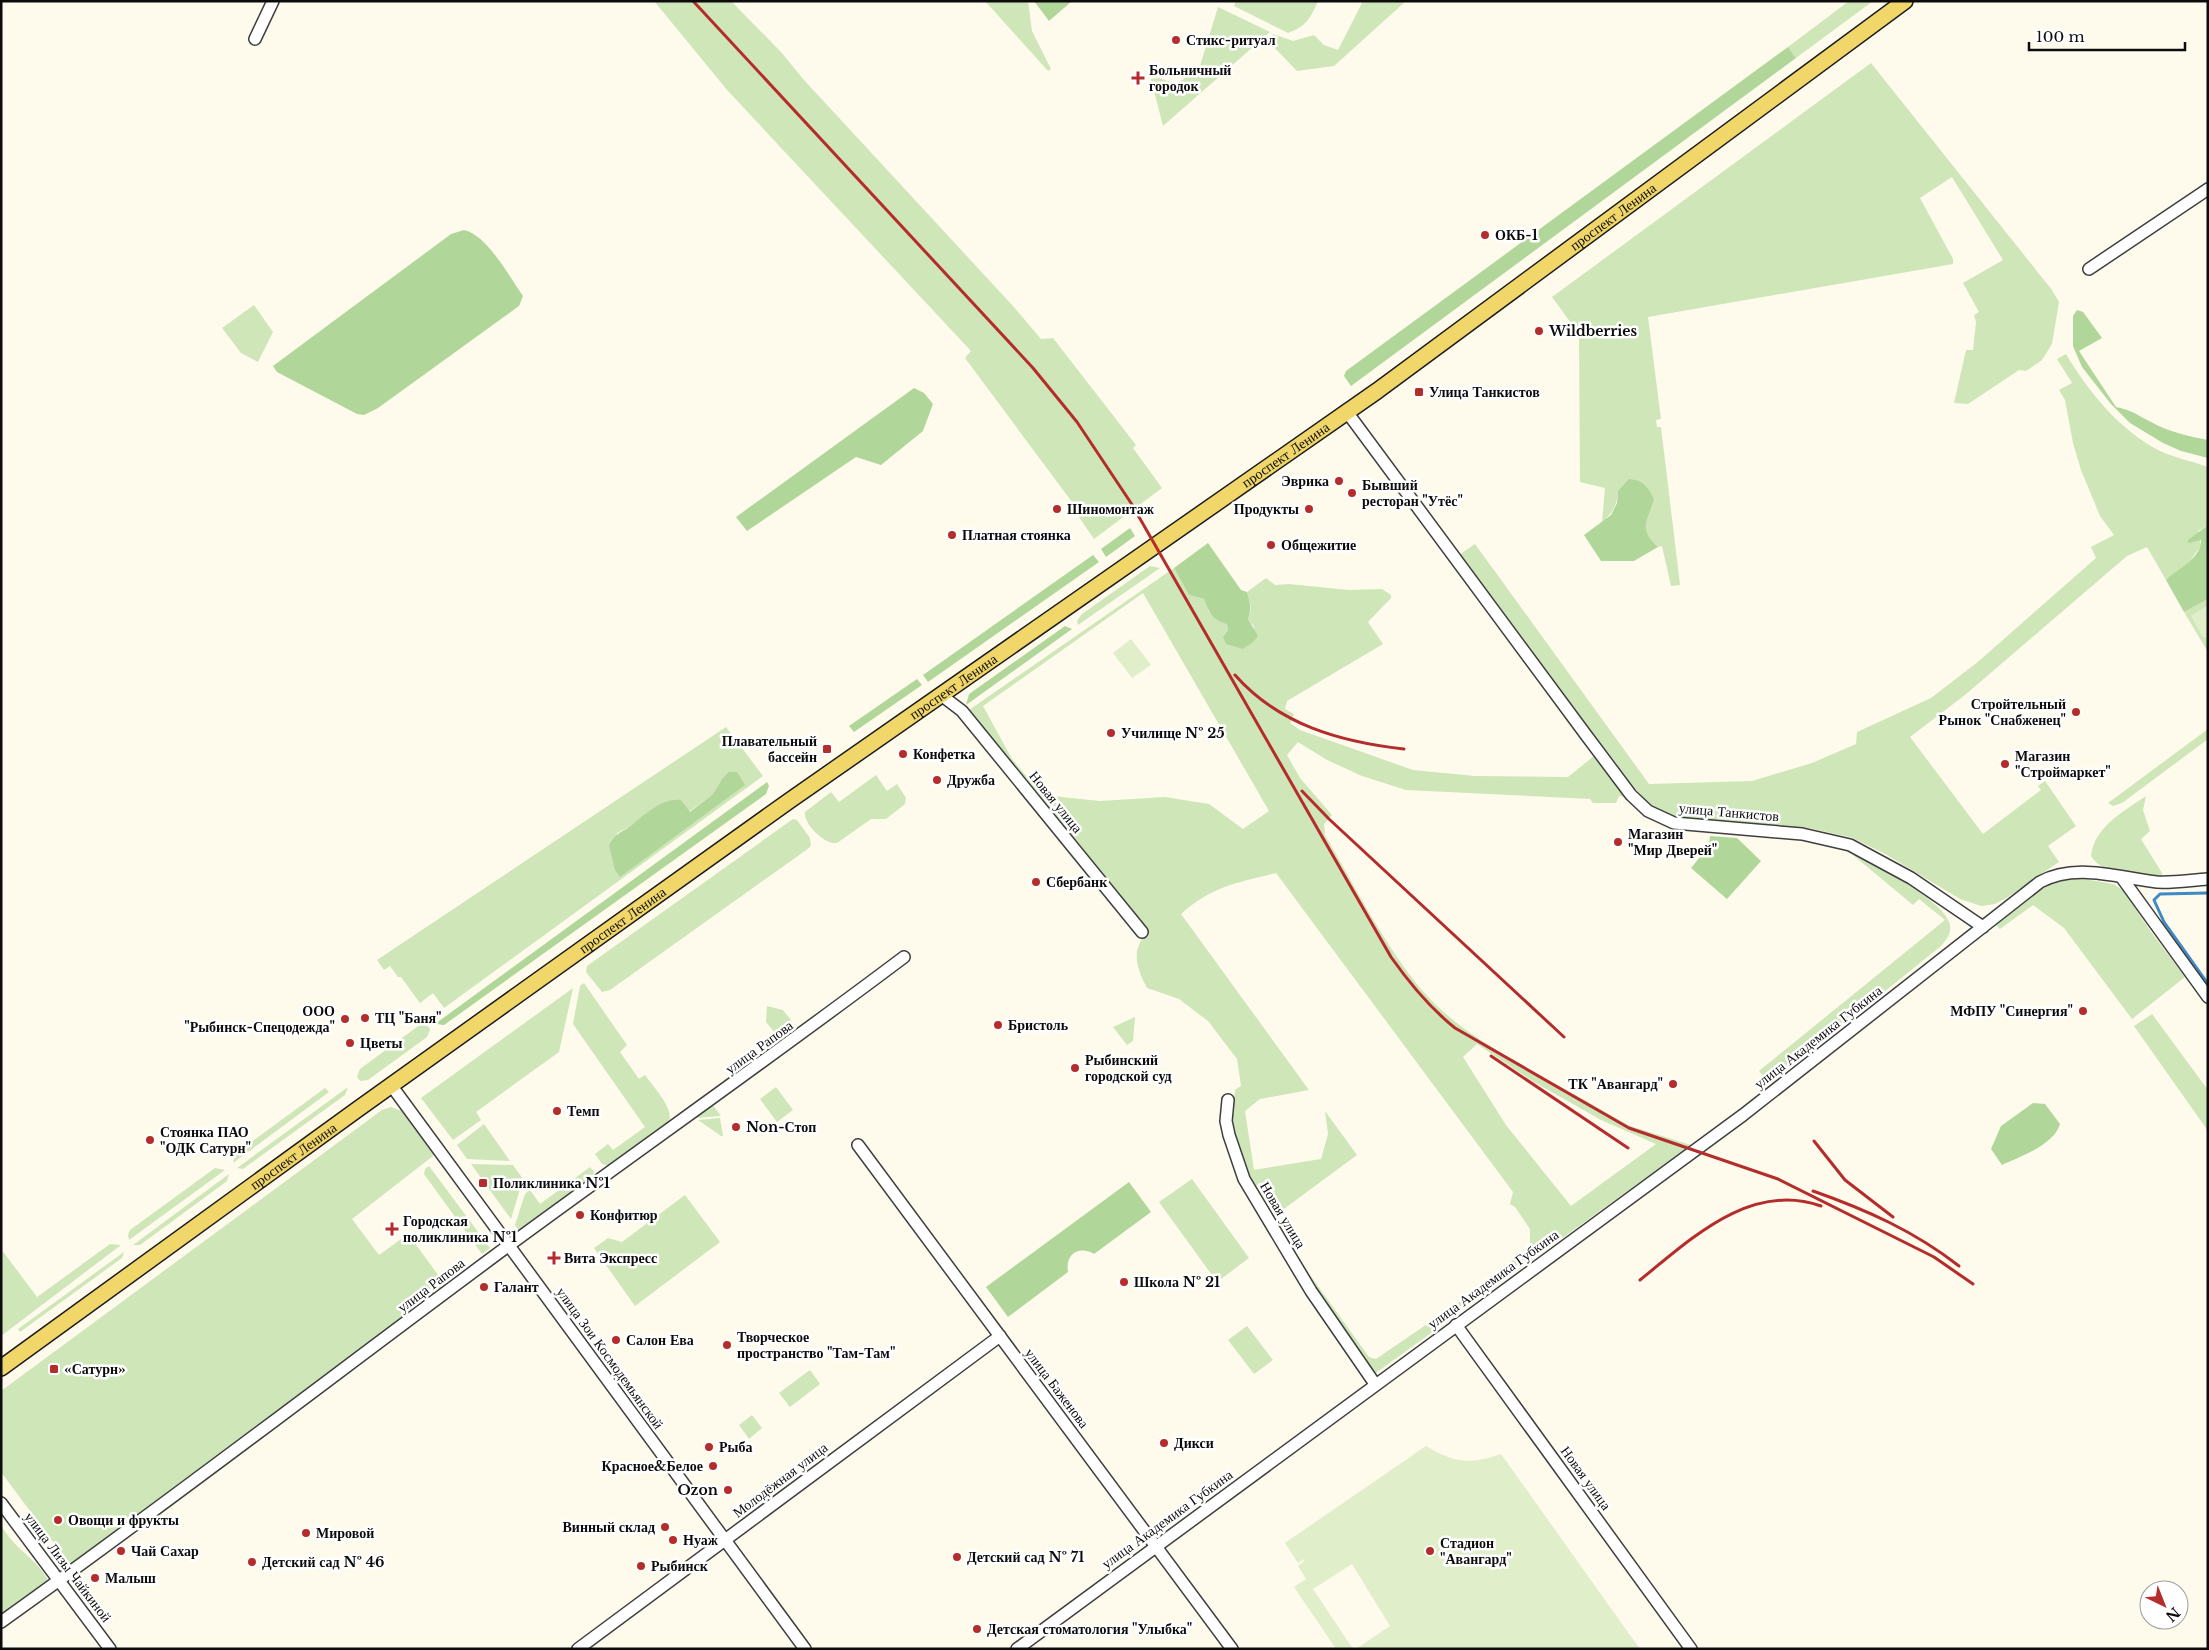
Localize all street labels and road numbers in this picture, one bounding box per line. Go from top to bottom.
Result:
street label: проспект Ленина [1566,178,1660,255]
street label: проспект Ленина [1238,418,1333,492]
street label: проспект Ленина [906,649,1001,723]
street label: Новая улица [1025,767,1087,837]
street label: улица Танкистов [1678,799,1780,825]
street label: проспект Ленина [575,882,670,957]
street label: улица Академика Губкина [1750,981,1886,1093]
street label: улица Рапова [722,1016,797,1078]
street label: проспект Ленина [246,1118,341,1194]
street label: Новая улица [1256,1178,1310,1252]
street label: улица Академика Губкина [1424,1225,1563,1333]
street label: улица Рапова [394,1253,469,1316]
street label: улица Зои Космодемьянской [552,1284,668,1433]
street label: улица Баженова [1021,1344,1093,1432]
street label: Молодёжная улица [729,1438,832,1522]
street label: Новая улица [1557,1442,1616,1514]
street label: улица Академика Губкина [1098,1465,1237,1573]
street label: улица Лизы Чайкиной [21,1508,116,1626]

